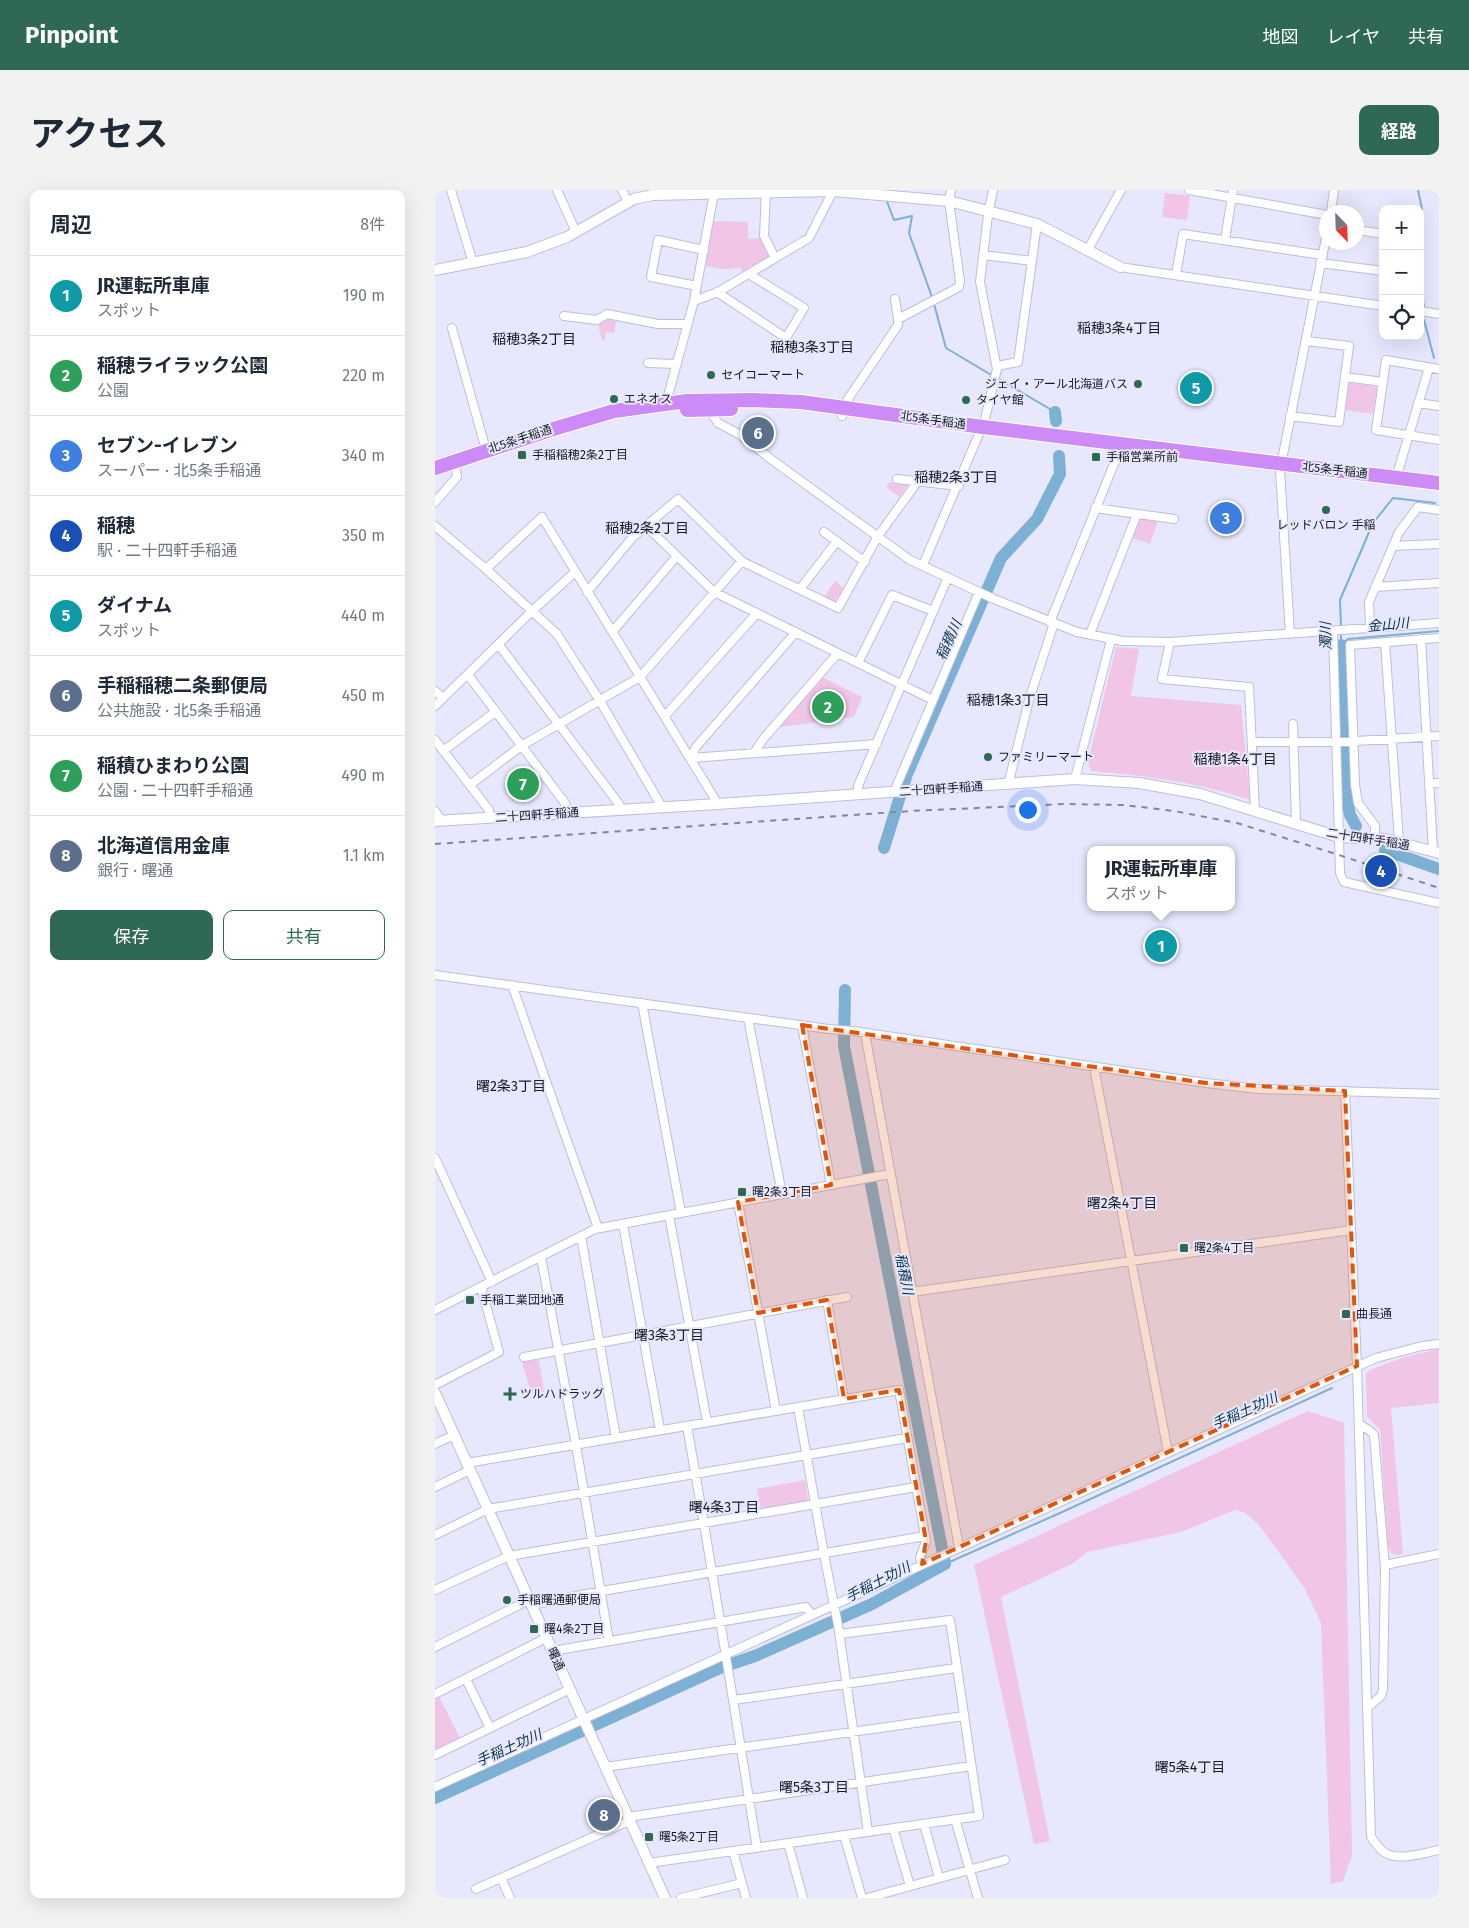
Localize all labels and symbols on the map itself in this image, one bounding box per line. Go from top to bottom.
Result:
north arrow [1319,205,1364,250]
district label: 稲穂3条4丁目 [1077,320,1161,337]
district label: 稲穂3条2丁目 [492,331,576,348]
district label: 稲穂3条3丁目 [770,339,854,356]
place label: セイコーマート [721,368,805,382]
marker: セイコーマート [705,369,717,381]
pin: 5 [1180,369,1212,407]
place label: ジェイ・アール北海道バス [985,377,1128,391]
marker: ジェイ・アール北海道バス [1132,378,1144,390]
place label: エネオス [624,392,672,406]
marker: エネオス [608,393,620,405]
place label: タイヤ館 [976,393,1024,407]
marker: タイヤ館 [960,394,972,406]
street label: 北5条手稲通 [899,408,967,432]
pin: 6 [742,414,774,452]
street label: 北5条手稲通 [486,422,554,456]
place label: 手稲稲穂2条2丁目 [532,448,628,462]
marker: 手稲稲穂2条2丁目 [516,449,528,461]
place label: 手稲営業所前 [1106,450,1178,464]
marker: 手稲営業所前 [1090,451,1102,463]
street label: 北5条手稲通 [1301,459,1369,481]
district label: 稲穂2条3丁目 [914,469,998,486]
pin: 3 [1210,499,1242,537]
marker: レッドバロン 手稲 [1320,504,1332,516]
place label: レッドバロン 手稲 [1276,518,1376,532]
district label: 稲穂2条2丁目 [605,520,689,537]
water label: 金山川 [1366,615,1412,635]
water label: 稲積川 [933,616,966,663]
water label: 濁川 [1317,620,1335,650]
pin: 2 [812,688,844,726]
district label: 稲穂1条3丁目 [966,692,1050,709]
place label: ファミリーマート [998,750,1094,764]
marker: ファミリーマート [982,751,994,763]
district label: 稲穂1条4丁目 [1193,751,1277,768]
pin: 7 [507,765,539,803]
street label: 二十四軒手稲通 [899,779,983,799]
your location [1015,797,1041,823]
street label: 二十四軒手稲通 [495,805,579,825]
street label: 二十四軒手稲通 [1325,826,1411,852]
pin: 4 [1365,852,1397,890]
pin: 1 [1145,927,1177,965]
district label: 曙2条3丁目 [476,1078,546,1095]
place label: 曙2条3丁目 [752,1185,812,1199]
marker: 曙2条3丁目 [736,1186,748,1198]
district label: 曙2条4丁目 [1087,1195,1157,1212]
place label: 曙2条4丁目 [1194,1241,1254,1255]
marker: 曙2条4丁目 [1178,1242,1190,1254]
water label: 稲積川 [892,1252,917,1298]
place label: 手稲工業団地通 [480,1293,564,1307]
marker: 手稲工業団地通 [464,1294,476,1306]
place label: 曲長通 [1356,1307,1392,1321]
marker: 曲長通 [1340,1308,1352,1320]
district label: 曙3条3丁目 [634,1327,704,1344]
place label: ツルハドラッグ [520,1387,604,1401]
marker: ツルハドラッグ [504,1388,516,1400]
water label: 手稲土功川 [1210,1388,1282,1433]
district label: 曙4条3丁目 [689,1499,759,1516]
water label: 手稲土功川 [843,1558,915,1605]
place label: 手稲曙通郵便局 [517,1593,601,1607]
marker: 手稲曙通郵便局 [501,1594,513,1606]
place label: 曙4条2丁目 [544,1622,604,1636]
marker: 曙4条2丁目 [528,1623,540,1635]
street label: 曙通 [545,1645,567,1673]
water label: 手稲土功川 [474,1725,546,1770]
district label: 曙5条4丁目 [1155,1759,1225,1776]
district label: 曙5条3丁目 [779,1779,849,1796]
pin: 8 [588,1796,620,1834]
place label: 曙5条2丁目 [659,1830,719,1844]
marker: 曙5条2丁目 [643,1831,655,1843]

